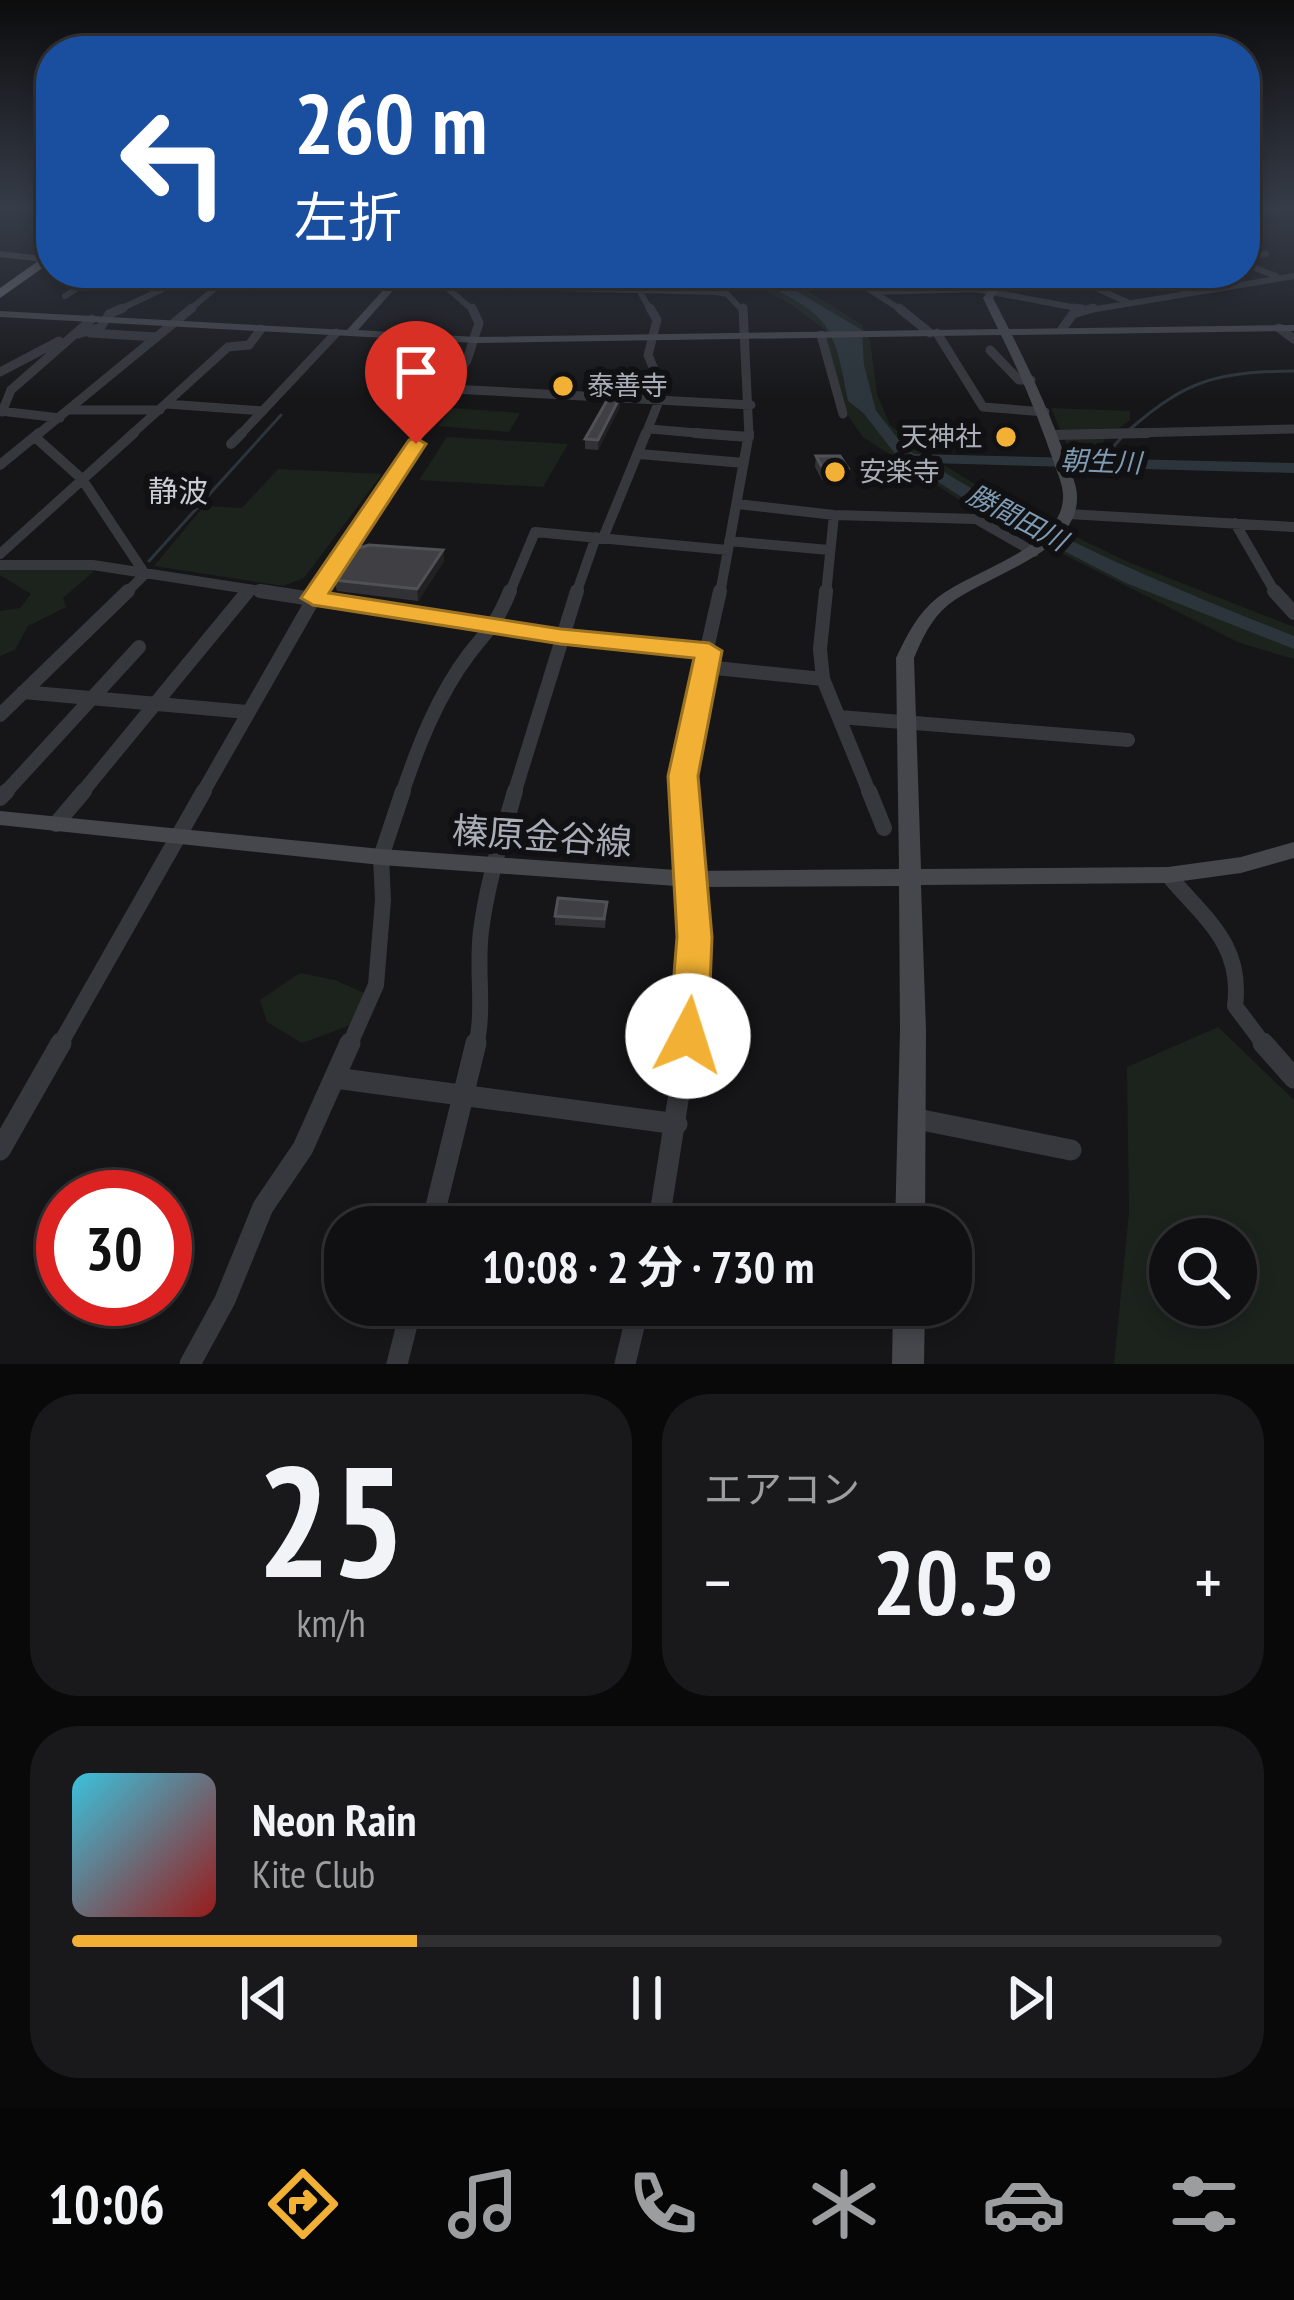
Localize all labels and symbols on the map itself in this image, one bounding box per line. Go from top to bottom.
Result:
pin [365,321,467,444]
place label: 泰善寺 [587,368,668,402]
marker: 泰善寺 [550,373,576,399]
place label: 天神社 [901,419,982,453]
marker: 天神社 [993,424,1019,450]
water label: 朝生川 [1060,443,1145,480]
place label: 安楽寺 [859,454,940,488]
marker: 安楽寺 [822,459,848,485]
district label: 静波 [148,471,208,510]
water label: 勝間田川 [962,477,1076,559]
street label: 榛原金谷線 [451,806,633,865]
position arrow [625,973,751,1099]
speed limit sign: 30 [36,1170,192,1326]

